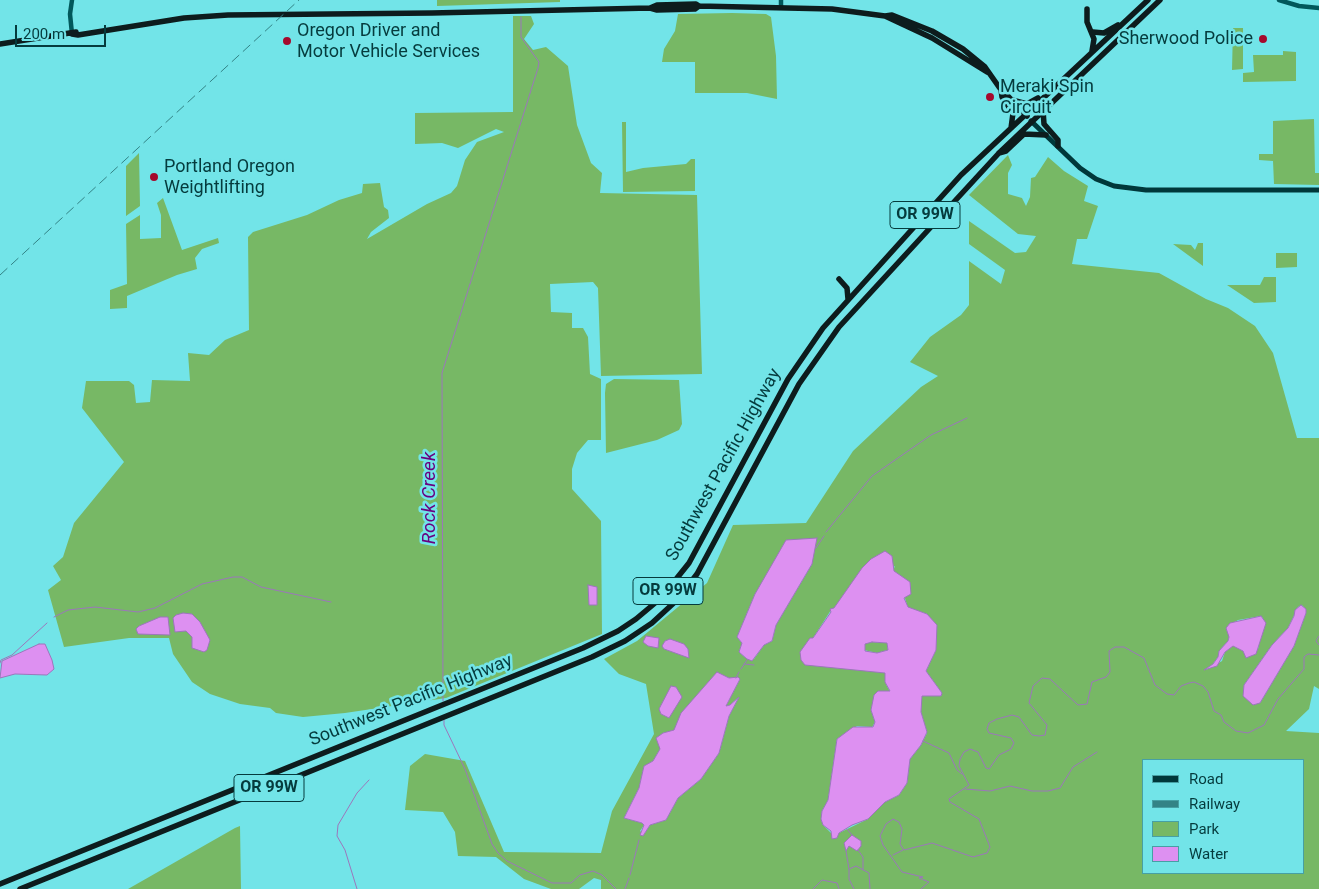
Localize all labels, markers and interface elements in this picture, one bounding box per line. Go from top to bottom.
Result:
scale bar [18,15,109,47]
place label: Oregon Driver and Motor Vehicle Services [297,20,480,62]
text: 200 m [23,25,65,43]
place label: Sherwood Police [1119,28,1253,50]
marker: Sherwood Police [1257,33,1269,45]
marker: Oregon Driver and Motor Vehicle Services [281,35,293,47]
place label: Meraki Spin Circuit [1000,76,1094,118]
marker: Meraki Spin Circuit [984,91,996,103]
place label: Portland Oregon Weightlifting [164,156,295,198]
marker: Portland Oregon Weightlifting [148,171,160,183]
road number: OR 99W [890,202,960,228]
street label: Southwest Pacific Highway [662,365,786,565]
water label: Rock Creek [419,452,441,544]
road number: OR 99W [633,578,703,604]
street label: Southwest Pacific Highway [306,650,516,752]
legend [1142,759,1304,874]
text: Road [1189,770,1223,788]
road number: OR 99W [234,774,304,801]
text: Railway [1189,795,1240,813]
text: Park [1189,820,1219,838]
text: Water [1189,845,1228,863]

